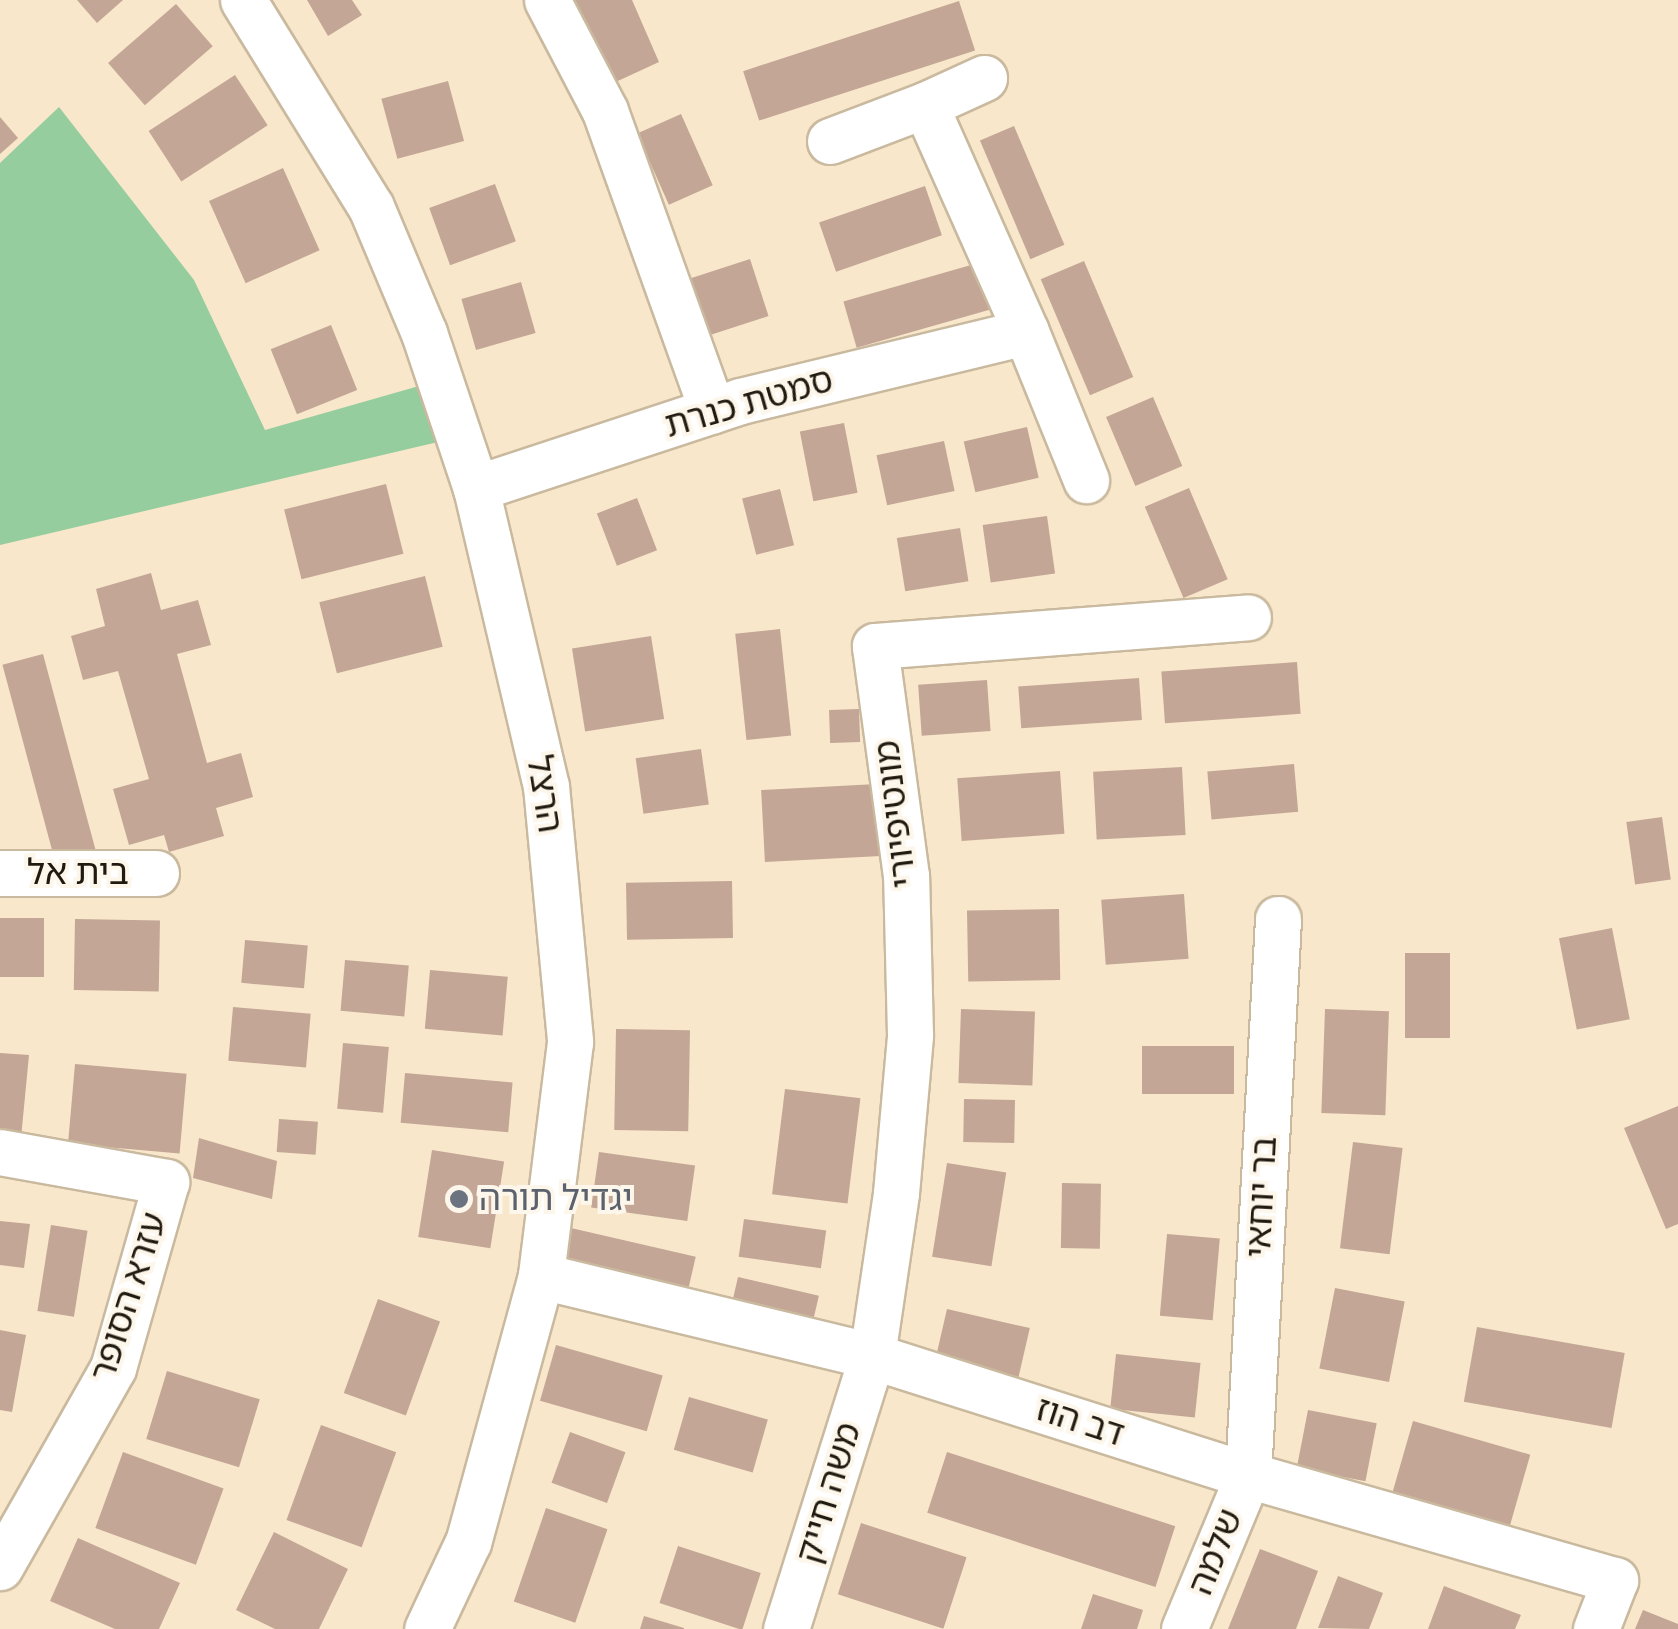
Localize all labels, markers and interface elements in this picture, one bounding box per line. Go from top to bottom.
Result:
street label: סמטת כנרת [660,359,838,447]
street label: מונטיפיורי [866,738,926,890]
street label: הרצל [517,752,571,836]
street label: בית אל [27,852,129,894]
street label: בר יוחאי [1238,1135,1286,1259]
place label: יגדיל תורה [479,1178,633,1220]
marker: יגדיל תורה [448,1188,470,1210]
street label: עזרא הסופר [82,1207,176,1387]
street label: דב הוז [1031,1388,1129,1456]
street label: משה חייק [788,1418,870,1568]
street label: שלמה [1180,1503,1252,1601]

